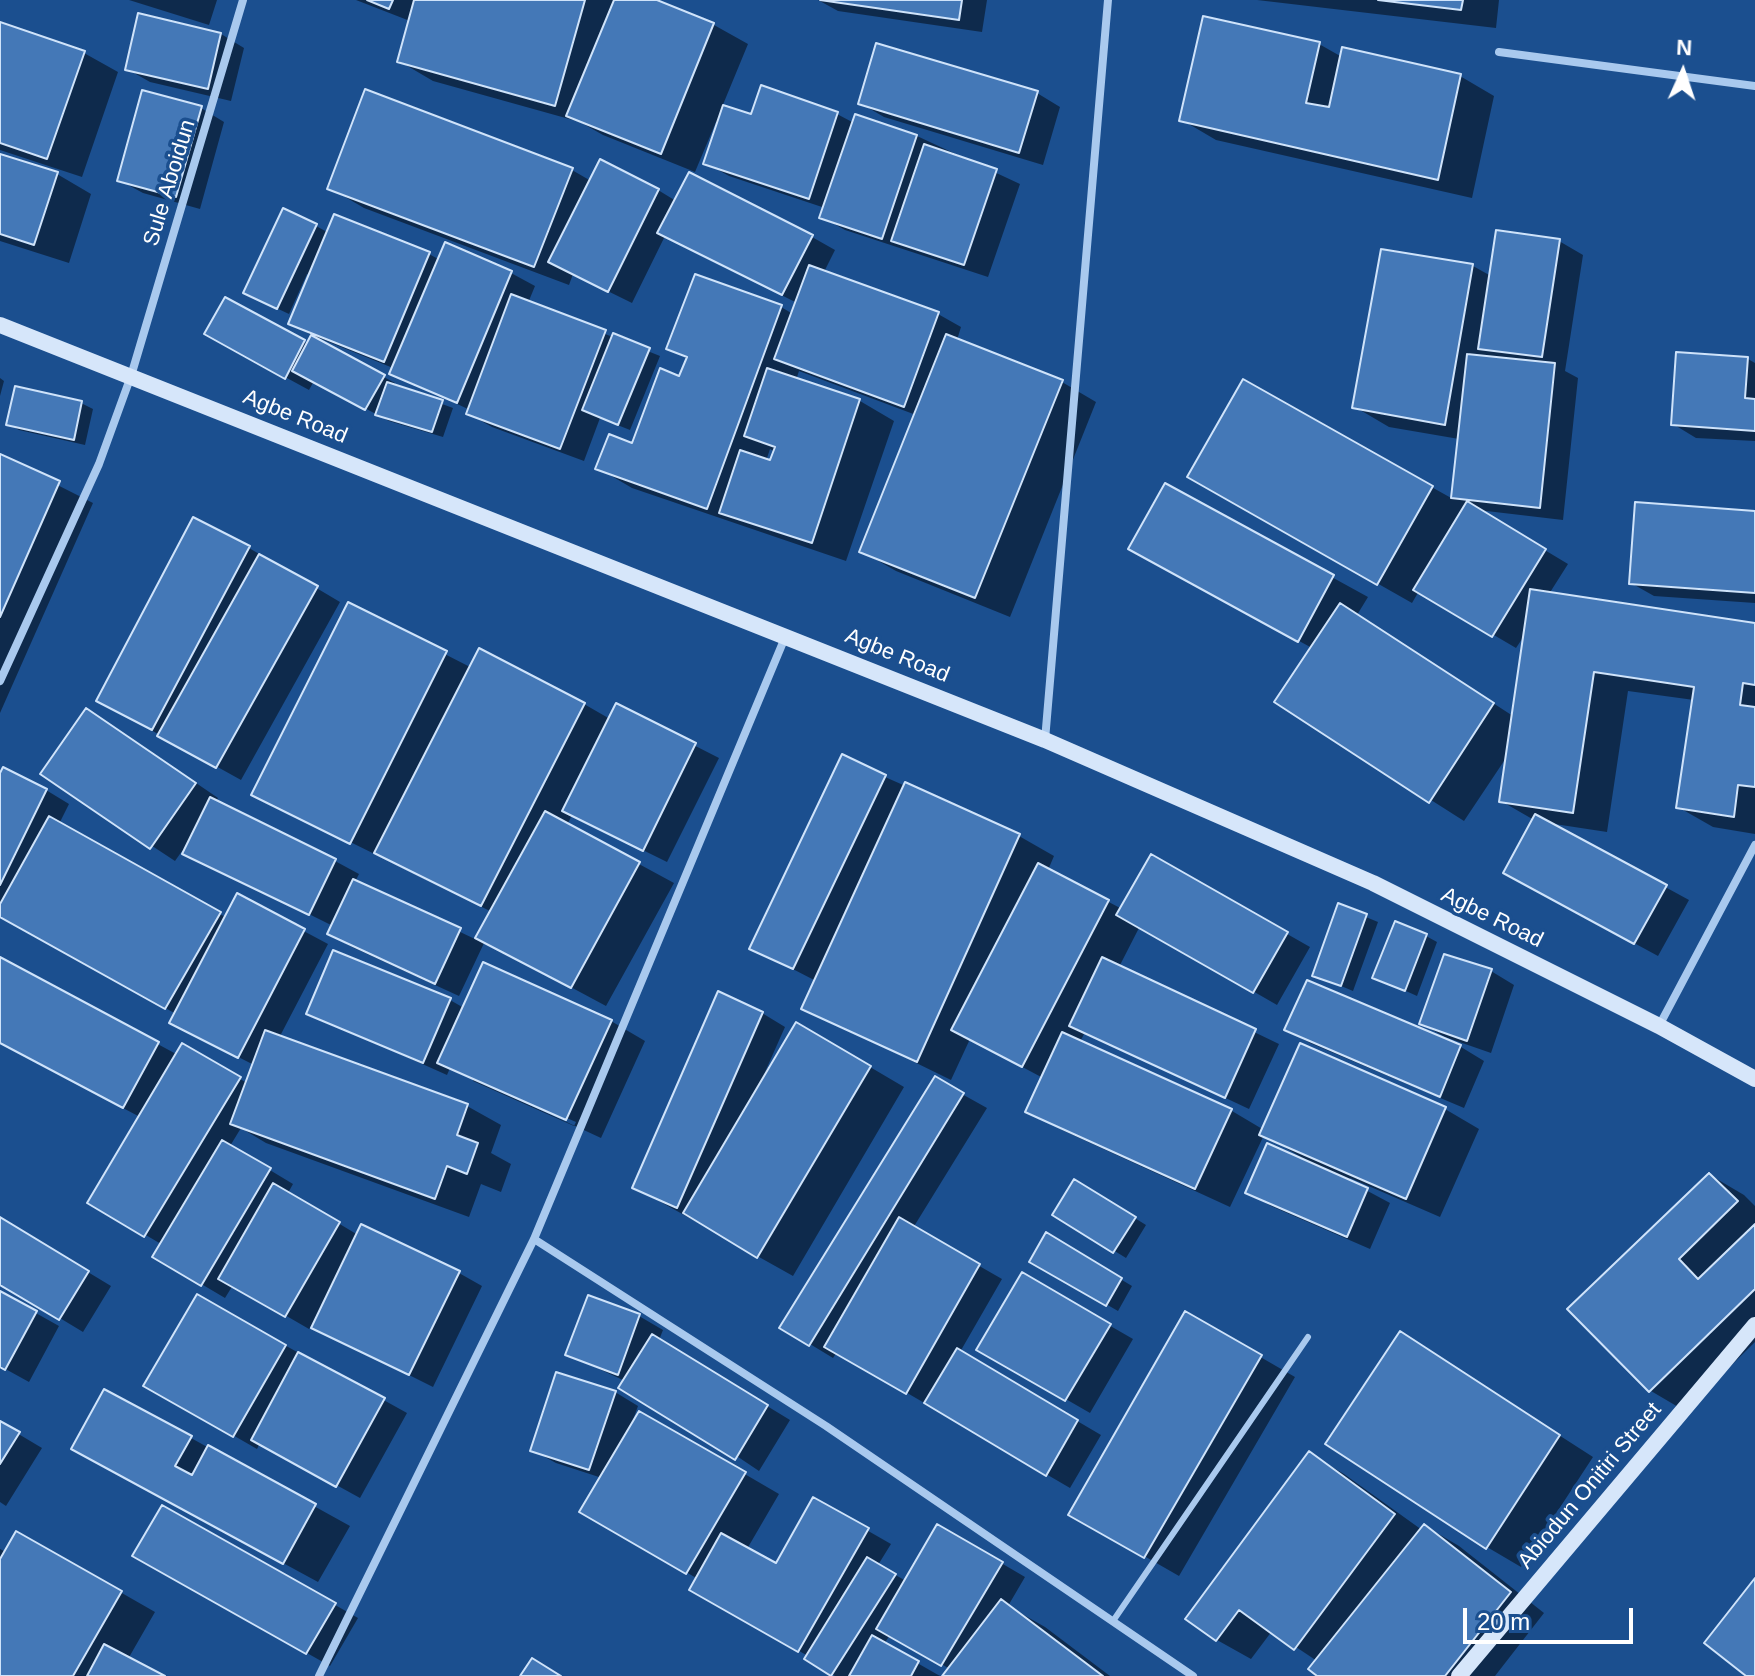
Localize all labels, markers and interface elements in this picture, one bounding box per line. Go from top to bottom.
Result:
north arrow [1643,32,1723,112]
text: N [1676,35,1693,60]
street label: Sule Aboidun [138,117,202,249]
street label: Agbe Road [239,384,351,450]
street label: Agbe Road [841,623,953,689]
street label: Agbe Road [1437,882,1547,954]
street label: Abiodun Onitiri Street [1513,1397,1667,1575]
scale bar [1467,1592,1637,1642]
text: 20 m [1477,1608,1530,1635]

